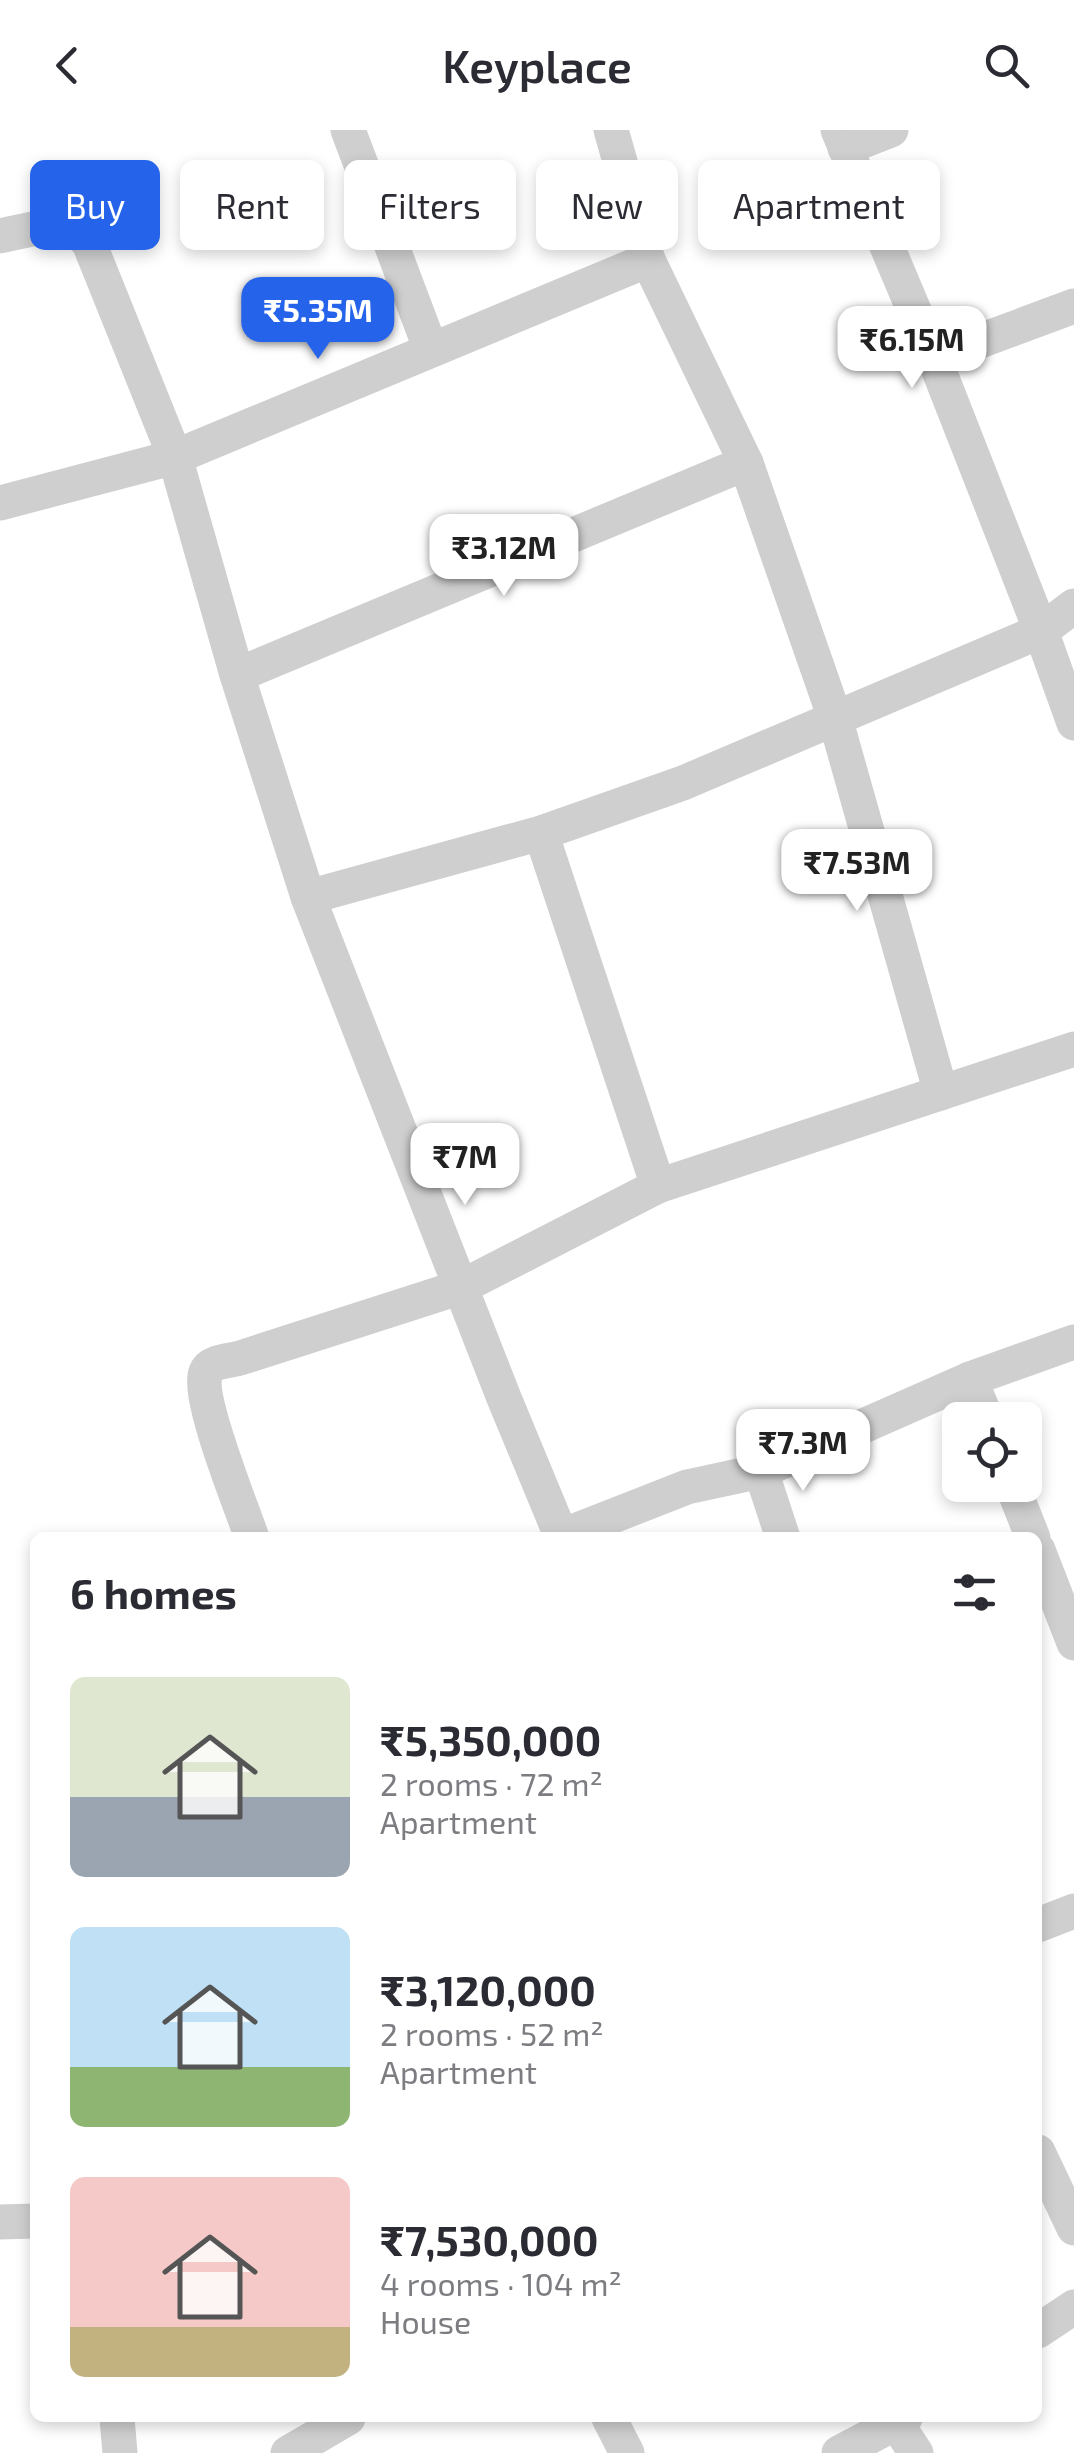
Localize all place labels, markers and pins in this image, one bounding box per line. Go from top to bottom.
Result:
pin: ₹5.35M [237,277,399,362]
pin: ₹6.15M [831,306,993,391]
pin: ₹3.12M [423,514,585,599]
pin: ₹7.53M [776,829,938,914]
pin: ₹7M [417,1123,513,1208]
pin: ₹7.3M [733,1409,873,1494]

